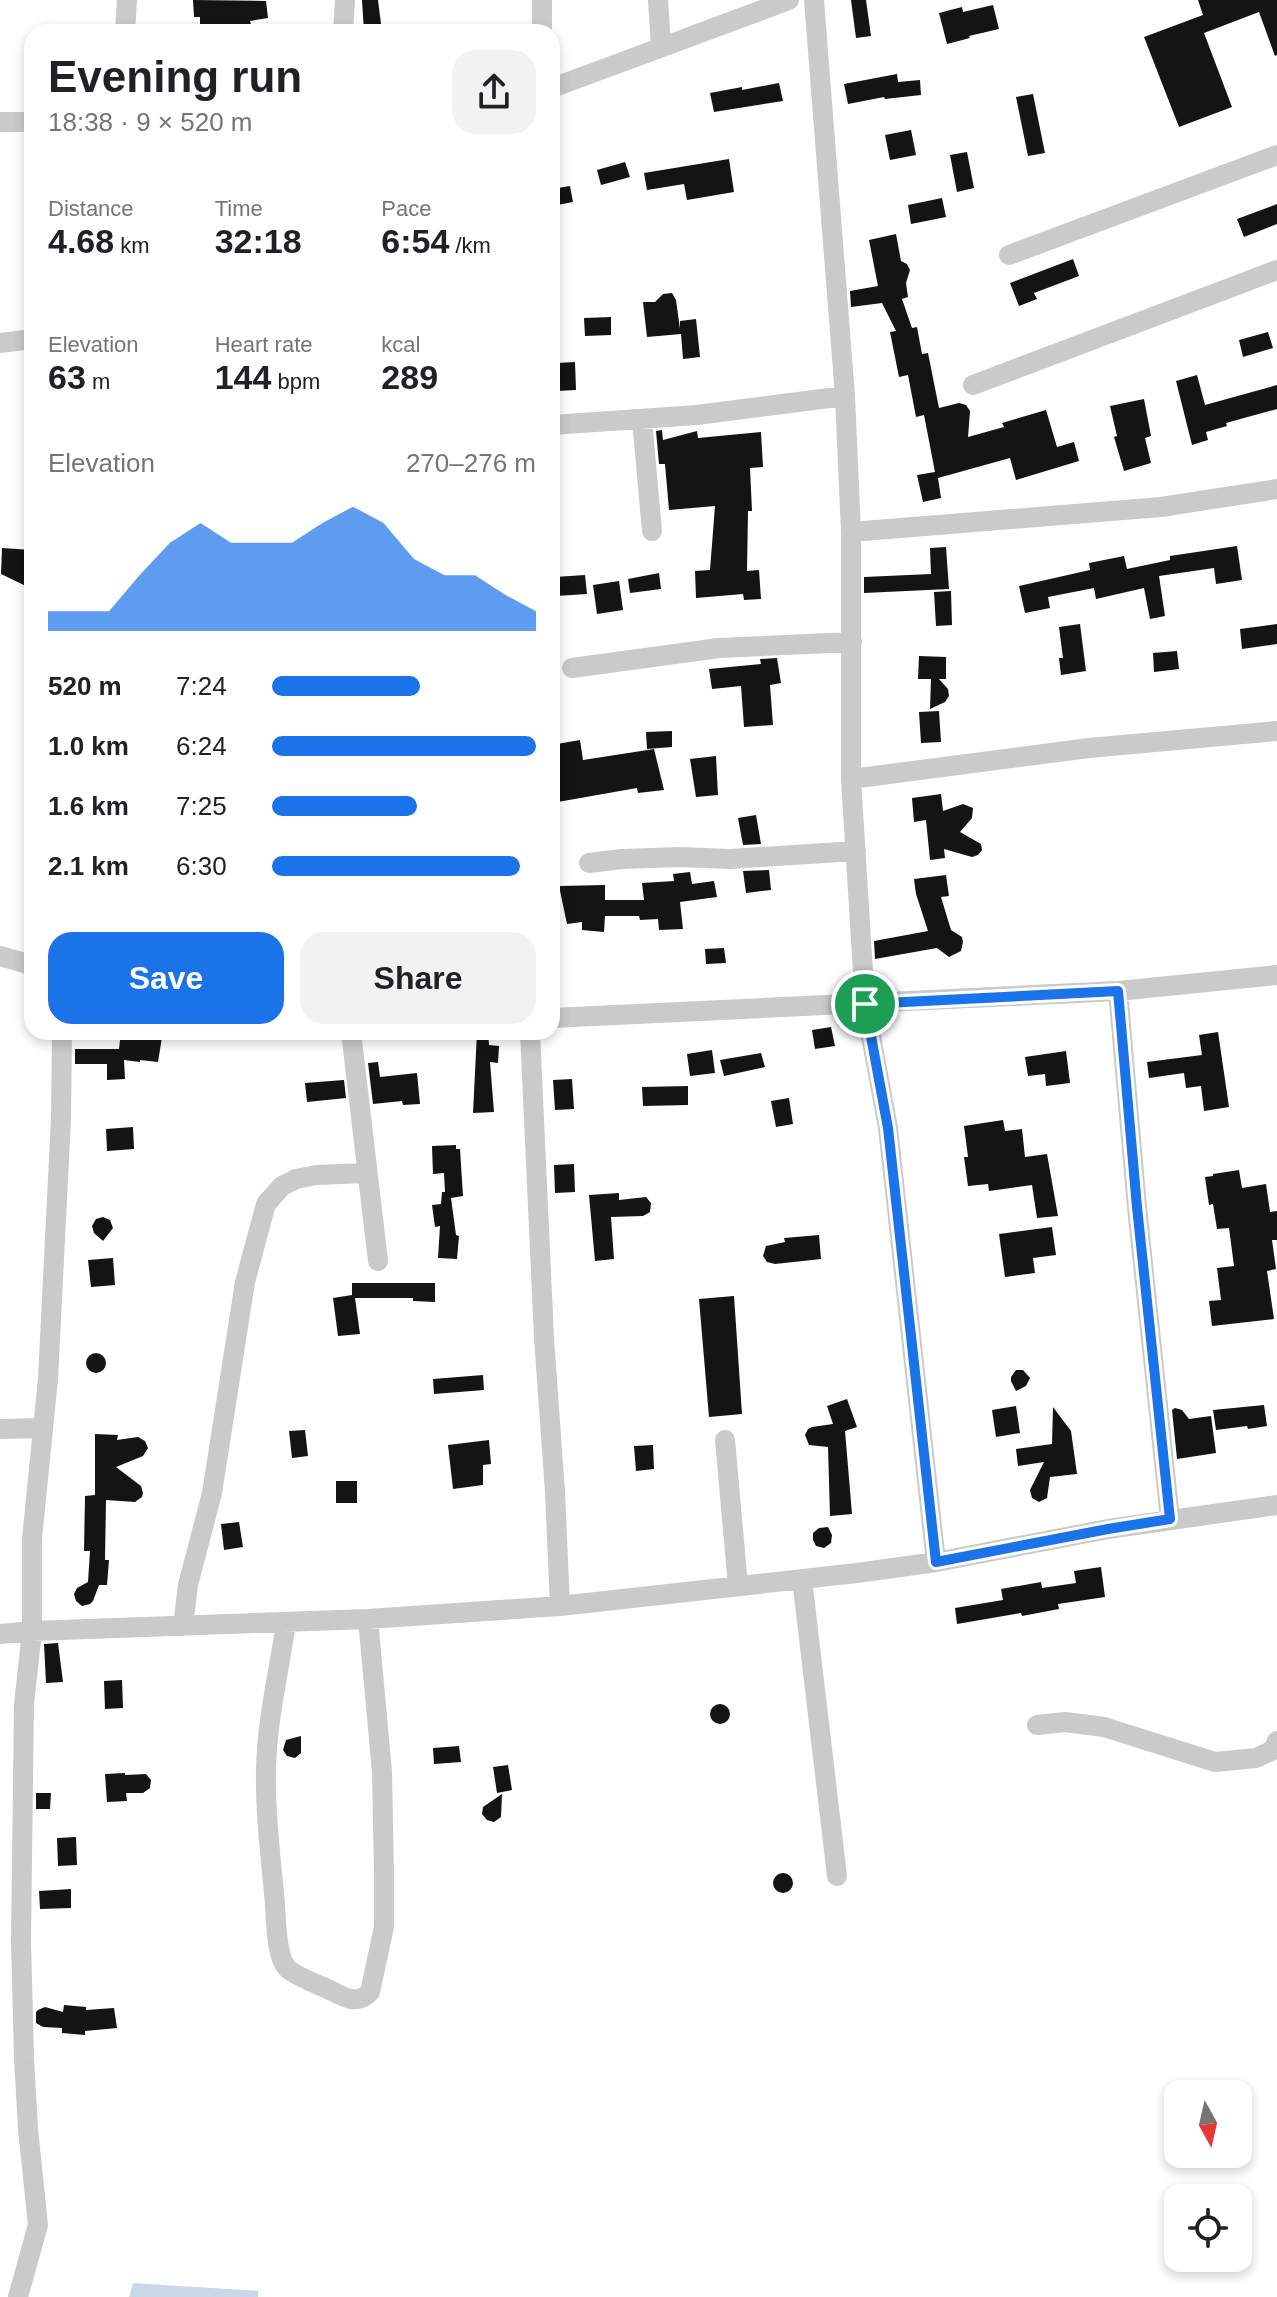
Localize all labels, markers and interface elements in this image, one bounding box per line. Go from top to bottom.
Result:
button: share [452,50,536,134]
text: Evening run [48,52,302,101]
text: 18:38 · 9 × 520 m [48,107,253,137]
text: Distance [48,196,134,221]
text: Time [215,196,263,221]
text: Pace [381,196,431,221]
text: 4.68 [48,222,114,260]
text: 32:18 [215,222,302,260]
text: 6:54 [381,222,449,260]
text: km [114,233,150,258]
text: /km [449,233,491,258]
text: Elevation [48,332,139,357]
text: Heart rate [215,332,312,357]
text: kcal [381,332,420,357]
text: 63 [48,358,86,396]
text: 144 [215,358,271,396]
text: 289 [381,358,438,396]
text: m [86,369,110,394]
text: bpm [271,369,320,394]
text: Elevation [48,448,155,478]
text: 270–276 m [406,448,536,478]
text: 520 m [48,671,122,701]
text: 7:24 [176,671,227,701]
text: 1.0 km [48,731,129,761]
text: 6:24 [176,731,227,761]
text: 1.6 km [48,791,129,821]
text: 7:25 [176,791,227,821]
text: 2.1 km [48,851,129,881]
text: 6:30 [176,851,227,881]
button: Save [48,932,284,1024]
button: Share [300,932,536,1024]
pin [831,970,899,1038]
icon: arrive [843,982,887,1026]
north arrow [1164,2080,1252,2168]
map controls [1164,2080,1252,2272]
button: locate [1164,2184,1252,2272]

